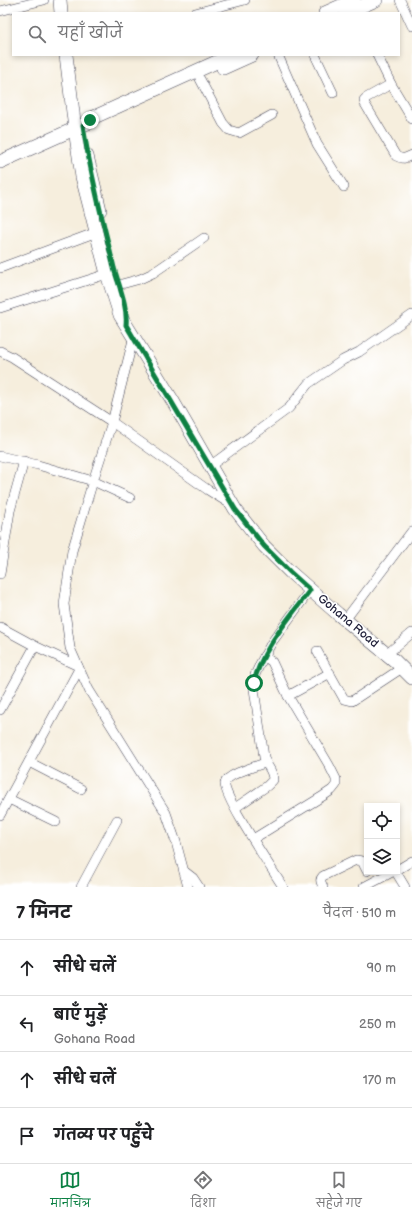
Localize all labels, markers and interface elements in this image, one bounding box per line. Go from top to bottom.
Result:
search box [12,12,400,56]
icon: search [26,23,48,45]
text: यहाँ खोजें [58,24,123,43]
route end [81,111,99,129]
street label: Gohana Road [314,591,382,651]
route start [245,674,263,692]
map controls [364,803,400,875]
button: locate [364,803,400,839]
button: layers [364,839,400,875]
text: 7 मिनट [16,903,71,923]
text: पैदल · 510 m [323,905,396,921]
icon: ahead [16,957,38,979]
text: सीधे चलें [54,958,116,977]
text: 90 m [367,960,396,976]
text: बाएँ मुड़ें [54,1006,107,1025]
icon: left [16,1013,38,1035]
text: 250 m [359,1016,396,1032]
text: Gohana Road [54,1031,135,1047]
icon: ahead [16,1069,38,1091]
text: सीधे चलें [54,1070,116,1089]
text: 170 m [363,1072,396,1088]
icon: arrive [16,1125,38,1147]
text: गंतव्य पर पहुँचे [54,1126,153,1145]
tab: मानचित्र [50,1169,91,1215]
tab: दिशा [191,1169,216,1215]
tab: सहेजे गए [316,1169,362,1215]

